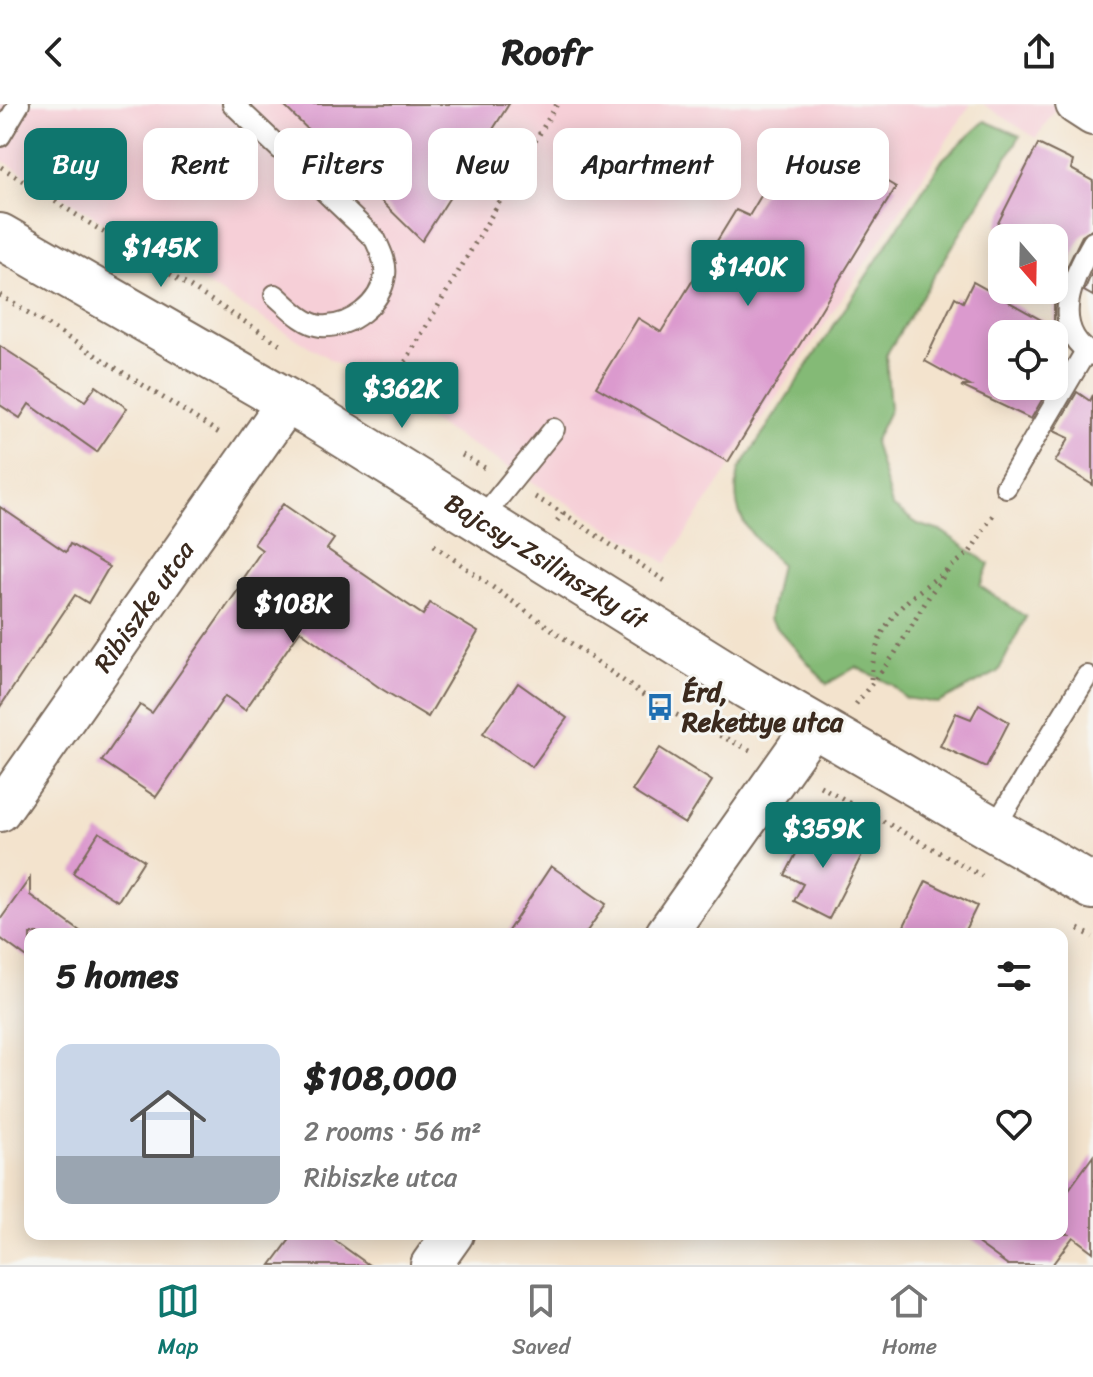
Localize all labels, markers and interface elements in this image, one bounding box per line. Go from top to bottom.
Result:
text: Roofr [502,20,591,84]
icon: back [32,30,76,74]
icon: share [1017,30,1061,74]
chip: Buy [24,128,127,200]
chip: Rent [143,128,258,200]
chip: Filters [274,128,412,200]
chip: New [428,128,537,200]
chip: Apartment [553,128,741,200]
chip: House [757,128,889,200]
pin: $145K [105,221,217,289]
text: $145K [123,224,199,270]
north arrow [988,224,1068,304]
map controls [988,224,1068,400]
pin: $140K [692,240,804,308]
text: $140K [709,243,787,289]
button: locate [988,320,1068,400]
pin: $362K [346,362,458,430]
text: $362K [363,365,441,411]
street label: Bajcsy-Zsilinszky út [435,480,659,643]
street label: Ribiszke utca [81,530,207,682]
pin: $108K [237,577,349,645]
text: $108K [255,580,331,626]
place label: Érd, Rekettye utca [681,669,844,745]
bus stop icon: Érd, Rekettye utca [645,692,675,722]
pin: $359K [767,802,879,870]
text: $359K [783,805,863,851]
text: 5 homes [56,946,178,1006]
icon: filters [992,954,1036,998]
text: $108,000 [304,1048,457,1108]
icon: home [120,1076,216,1172]
icon: heart [992,1102,1036,1146]
text: 2 rooms · 56 m² [304,1108,482,1154]
text: Ribiszke utca [304,1154,457,1200]
tab: Map [156,1279,200,1366]
tab: Saved [512,1279,570,1366]
tab: Home [882,1279,937,1366]

